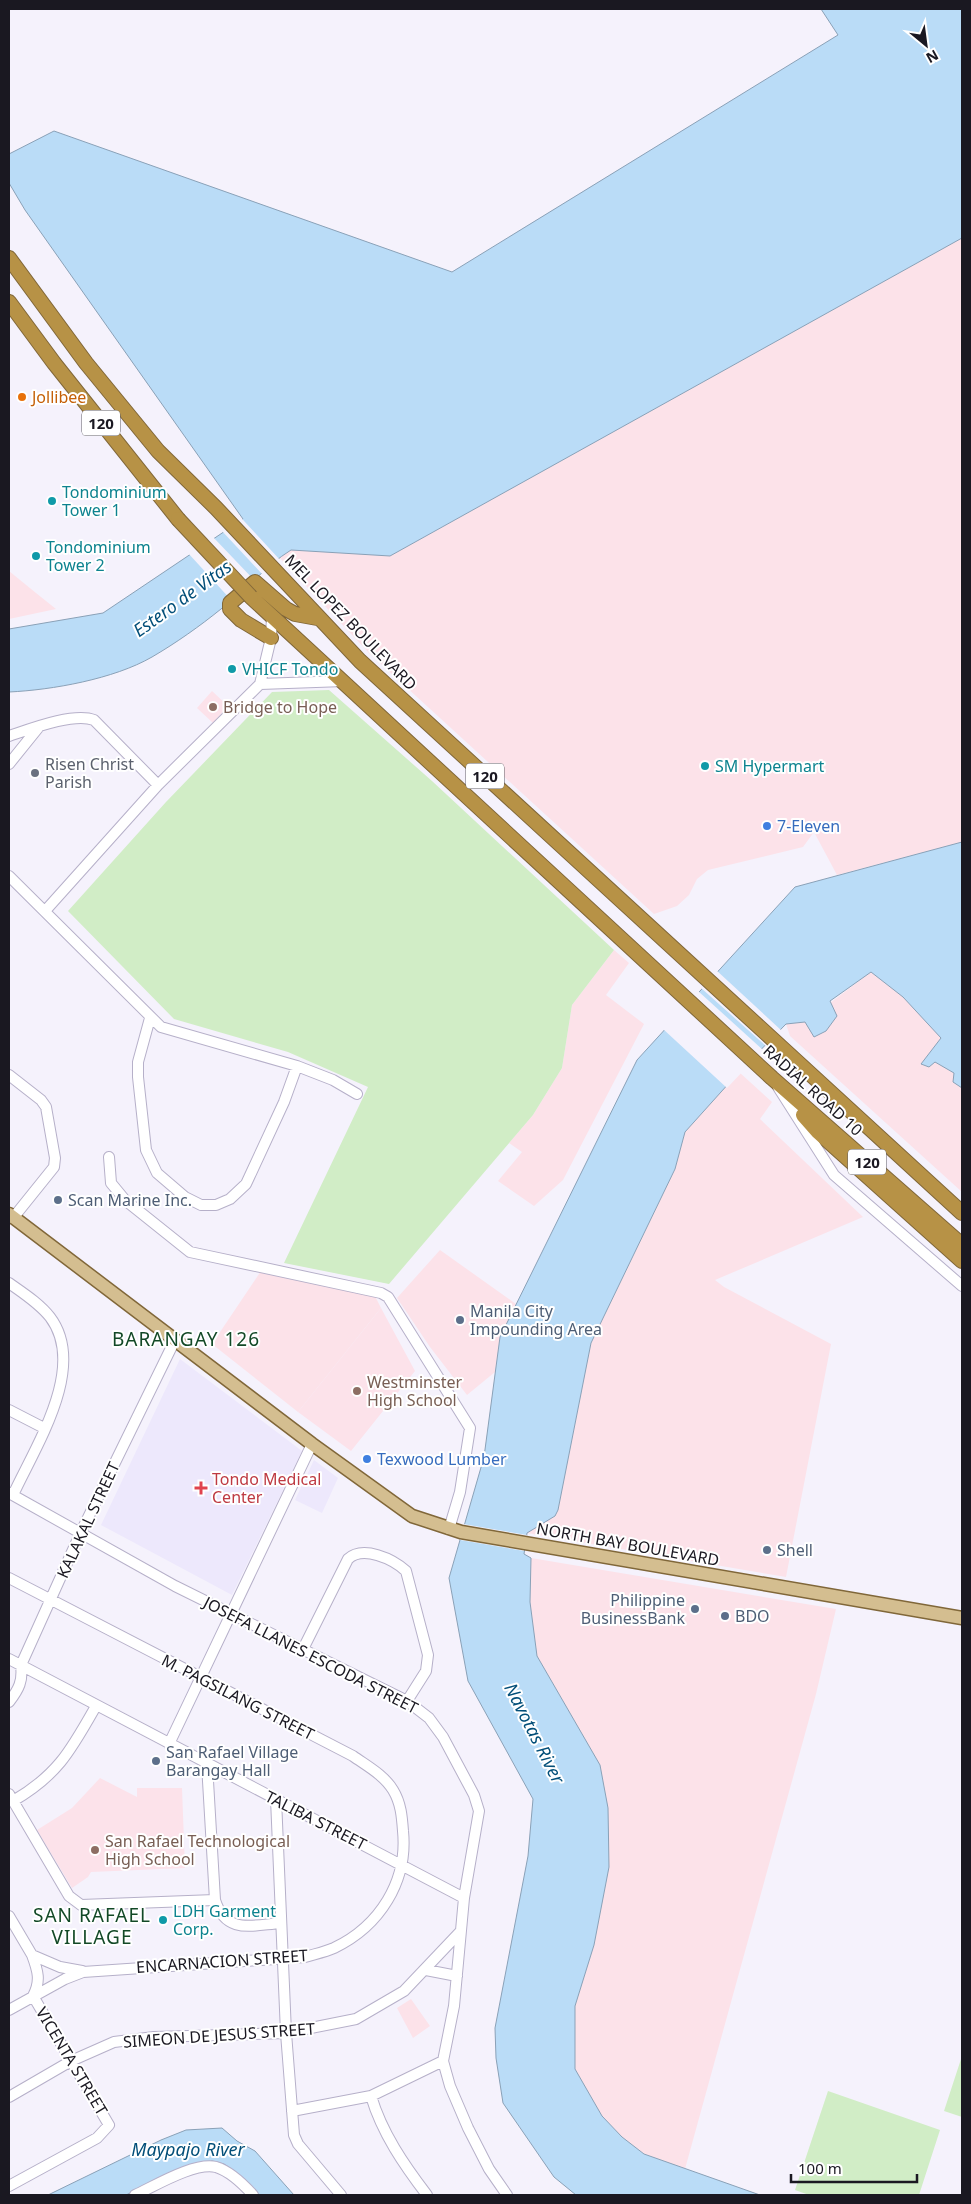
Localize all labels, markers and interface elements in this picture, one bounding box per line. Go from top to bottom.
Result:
north arrow [901,20,951,70]
text: N [923,46,942,68]
place label: Jollibee [30,386,86,408]
marker: Jollibee [16,391,28,403]
road number: 120 [82,410,120,436]
place label: Tondominium Tower 1 [62,481,167,521]
marker: Tondominium Tower 1 [46,495,58,507]
place label: Tondominium Tower 2 [46,536,151,576]
street label: MEL LOPEZ BOULEVARD [280,549,422,695]
marker: Tondominium Tower 2 [30,550,42,562]
water label: Estero de Vitas [128,554,236,642]
place label: VHICF Tondo [242,658,338,680]
marker: VHICF Tondo [226,663,238,675]
place label: Bridge to Hope [223,696,337,718]
marker: Bridge to Hope [207,701,219,713]
place label: Risen Christ Parish [45,753,134,793]
place label: SM Hypermart [715,755,824,777]
marker: SM Hypermart [699,760,711,772]
road number: 120 [466,764,504,788]
marker: Risen Christ Parish [29,767,41,779]
place label: 7-Eleven [777,815,840,837]
marker: 7-Eleven [761,820,773,832]
street label: RADIAL ROAD 10 [759,1039,867,1141]
road number: 120 [848,1150,886,1174]
place label: Scan Marine Inc. [68,1189,192,1211]
marker: Scan Marine Inc. [52,1194,64,1206]
place label: Manila City Impounding Area [470,1300,602,1340]
marker: Manila City Impounding Area [454,1314,466,1326]
district label: BARANGAY 126 [112,1326,260,1352]
place label: Westminster High School [367,1371,462,1411]
marker: Westminster High School [351,1385,363,1397]
place label: Texwood Lumber [377,1448,507,1470]
marker: Texwood Lumber [361,1453,373,1465]
street label: KALAKAL STREET [51,1458,125,1582]
place label: Tondo Medical Center [212,1468,321,1508]
marker: Tondo Medical Center [194,1481,208,1495]
street label: NORTH BAY BOULEVARD [535,1517,721,1571]
place label: Shell [777,1539,813,1561]
marker: Shell [761,1544,773,1556]
place label: Philippine BusinessBank [581,1589,685,1629]
street label: JOSEFA LLANES ESCODA STREET [198,1590,422,1719]
marker: Philippine BusinessBank [689,1603,701,1615]
place label: BDO [735,1605,770,1627]
marker: BDO [719,1610,731,1622]
street label: M. PAGSILANG STREET [158,1649,318,1745]
water label: Navotas River [499,1679,571,1788]
place label: San Rafael Village Barangay Hall [166,1741,298,1781]
marker: San Rafael Village Barangay Hall [150,1755,162,1767]
street label: TALIBA STREET [262,1785,370,1855]
place label: San Rafael Technological High School [105,1830,290,1870]
marker: San Rafael Technological High School [89,1844,101,1856]
place label: LDH Garment Corp. [173,1900,276,1940]
district label: SAN RAFAEL VILLAGE [33,1902,151,1950]
marker: LDH Garment Corp. [157,1914,169,1926]
street label: ENCARNACION STREET [135,1944,309,1978]
street label: VICENTA STREET [31,2003,113,2119]
street label: SIMEON DE JESUS STREET [122,2017,316,2053]
water label: Maypajo River [131,2137,246,2161]
scale bar [791,2152,917,2184]
text: 100 m [798,2158,842,2178]

